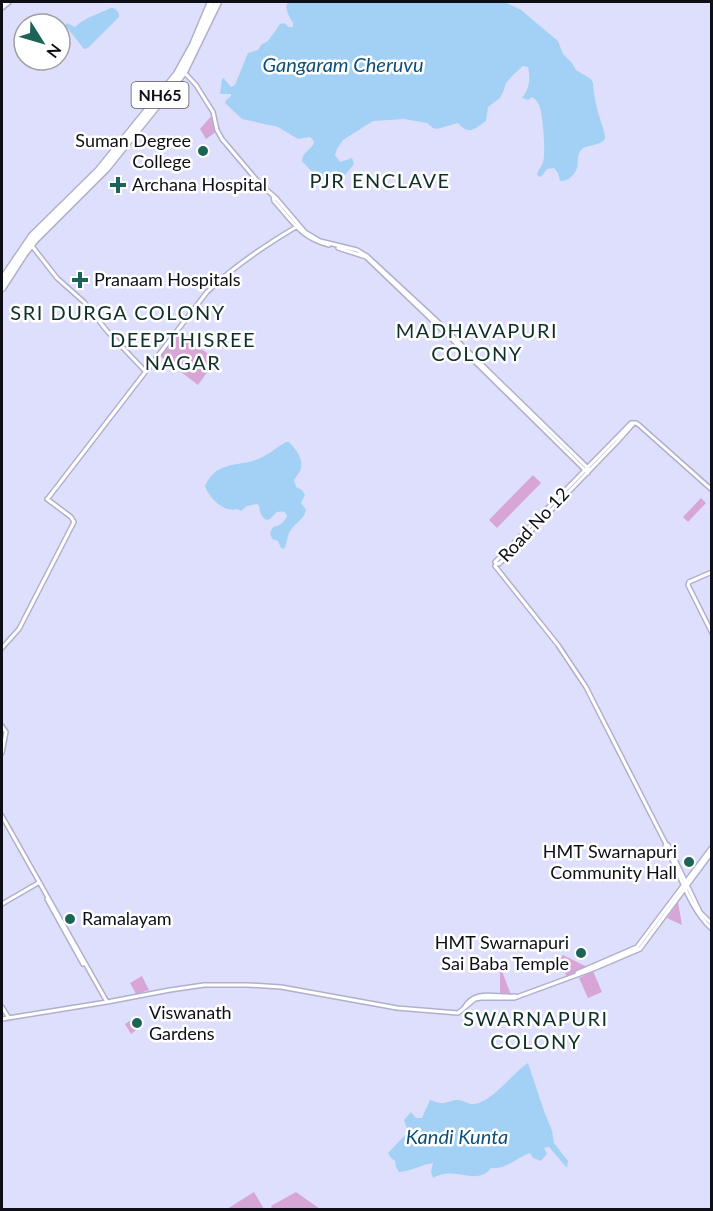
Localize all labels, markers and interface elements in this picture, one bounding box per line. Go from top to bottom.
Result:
north arrow [12,12,72,72]
text: N [43,41,66,62]
water label: Gangaram Cheruvu [262,52,424,76]
road number: NH65 [132,82,188,108]
place label: Suman Degree College [75,129,191,172]
marker: Suman Degree College [196,144,210,158]
district label: PJR ENCLAVE [310,168,450,192]
place label: Archana Hospital [132,173,267,195]
marker: Archana Hospital [109,176,127,194]
place label: Pranaam Hospitals [94,268,241,290]
marker: Pranaam Hospitals [71,271,89,289]
district label: SRI DURGA COLONY [10,300,226,324]
district label: MADHAVAPURI COLONY [396,318,558,365]
district label: DEEPTHISREE NAGAR [110,327,256,374]
street label: Road No 12 [493,483,573,566]
place label: HMT Swarnapuri Community Hall [543,840,677,883]
marker: HMT Swarnapuri Community Hall [682,855,696,869]
place label: Ramalayam [82,907,172,929]
marker: Ramalayam [63,912,77,926]
place label: HMT Swarnapuri Sai Baba Temple [435,931,569,974]
marker: HMT Swarnapuri Sai Baba Temple [574,946,588,960]
place label: Viswanath Gardens [149,1001,232,1044]
district label: SWARNAPURI COLONY [463,1006,609,1053]
marker: Viswanath Gardens [130,1016,144,1030]
water label: Kandi Kunta [406,1124,508,1148]

